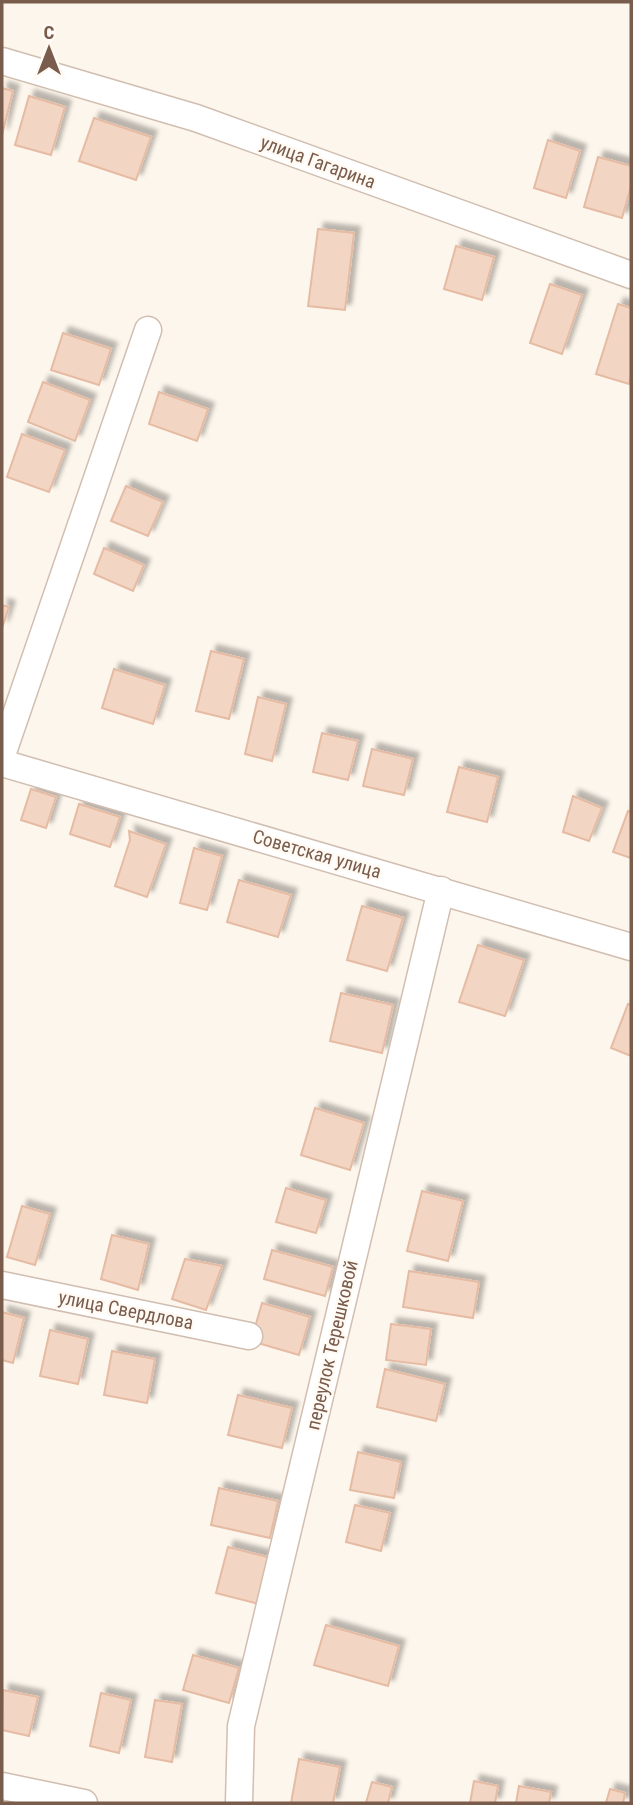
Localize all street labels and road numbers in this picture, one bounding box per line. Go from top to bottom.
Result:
street label: улица Гагарина [257,131,379,193]
street label: Советская улица [250,825,384,883]
street label: переулок Терешковой [301,1258,363,1432]
street label: улица Свердлова [57,1286,195,1334]

